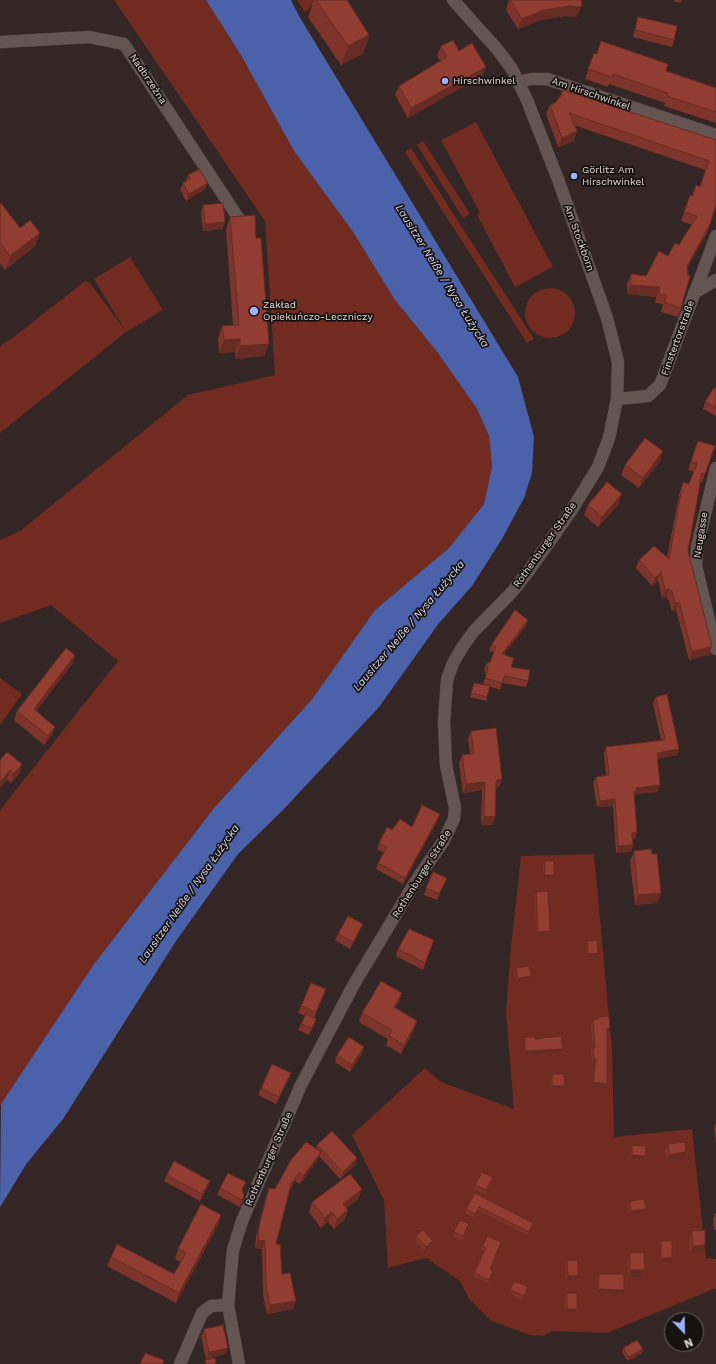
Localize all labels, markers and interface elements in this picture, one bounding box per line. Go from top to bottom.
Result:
street label: Nadbrzeżna [127,52,169,106]
place label: Hirschwinkel [453,75,515,87]
street label: Am Hirschwinkel [550,75,632,113]
marker: Hirschwinkel [440,76,450,86]
place label: Görlitz Am Hirschwinkel [582,164,644,188]
marker: Görlitz Am Hirschwinkel [569,171,579,181]
water label: Lausitzer Neiße / Nysa Łużycka [392,202,492,350]
street label: Am Stockborn [561,203,597,273]
place label: Zakład Opiekuńczo-Leczniczy [263,299,373,322]
street label: Finstertorstraße [659,299,697,377]
marker: Zakład Opiekuńczo-Leczniczy [248,305,260,317]
street label: Rothenburger Straße [511,500,579,590]
street label: Neugasse [691,511,711,559]
water label: Lausitzer Neiße / Nysa Łużycka [350,558,468,694]
water label: Lausitzer Neiße / Nysa Łużycka [136,822,242,966]
street label: Rothenburger Straße [390,828,454,920]
street label: Rothenburger Straße [243,1110,295,1208]
north arrow [664,1312,704,1352]
text: N [682,1335,695,1350]

